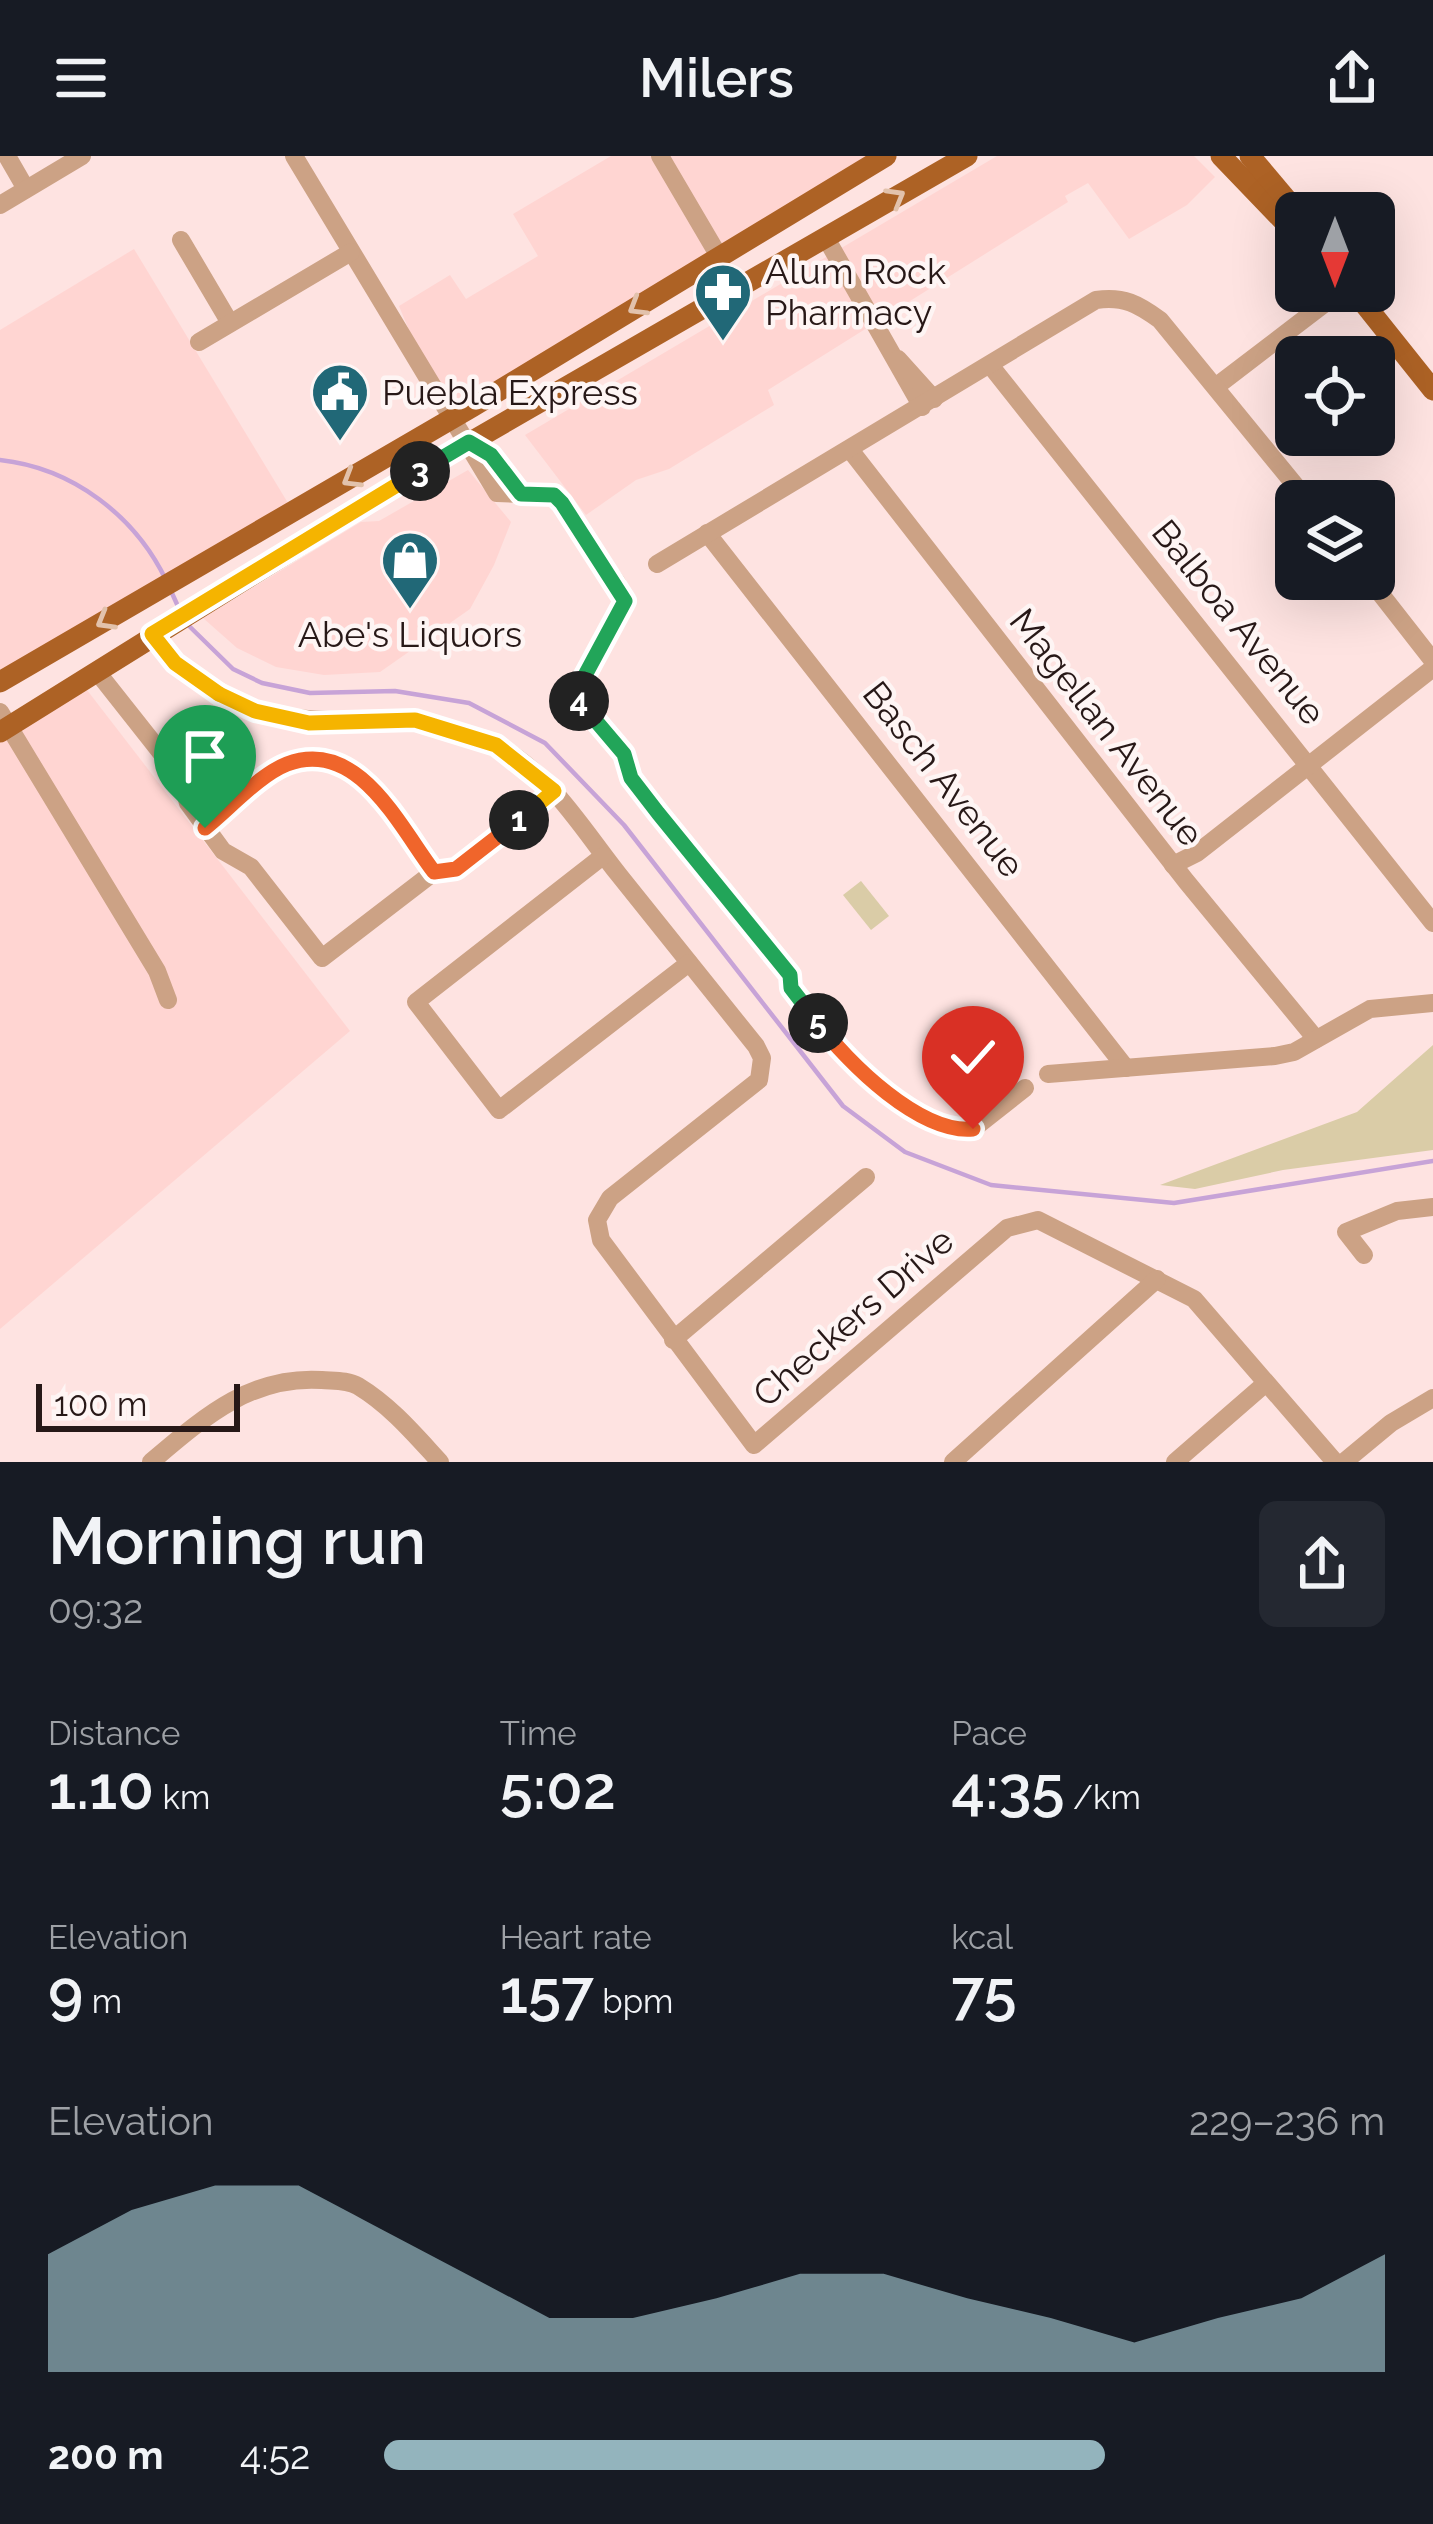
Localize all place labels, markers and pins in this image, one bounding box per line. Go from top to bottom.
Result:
place label: Alum Rock Pharmacy [765,250,946,333]
pharmacy icon: Alum Rock Pharmacy [692,261,754,343]
public building icon: Puebla Express [309,361,371,443]
place label: Puebla Express [382,371,638,413]
pin: 3 [390,441,450,501]
shop icon: Abe's Liquors [379,529,441,611]
place label: Abe's Liquors [298,613,522,655]
pin: 4 [549,671,609,731]
pin [154,705,256,828]
pin: 1 [489,790,549,850]
pin: 5 [788,993,848,1053]
pin [922,1006,1024,1129]

